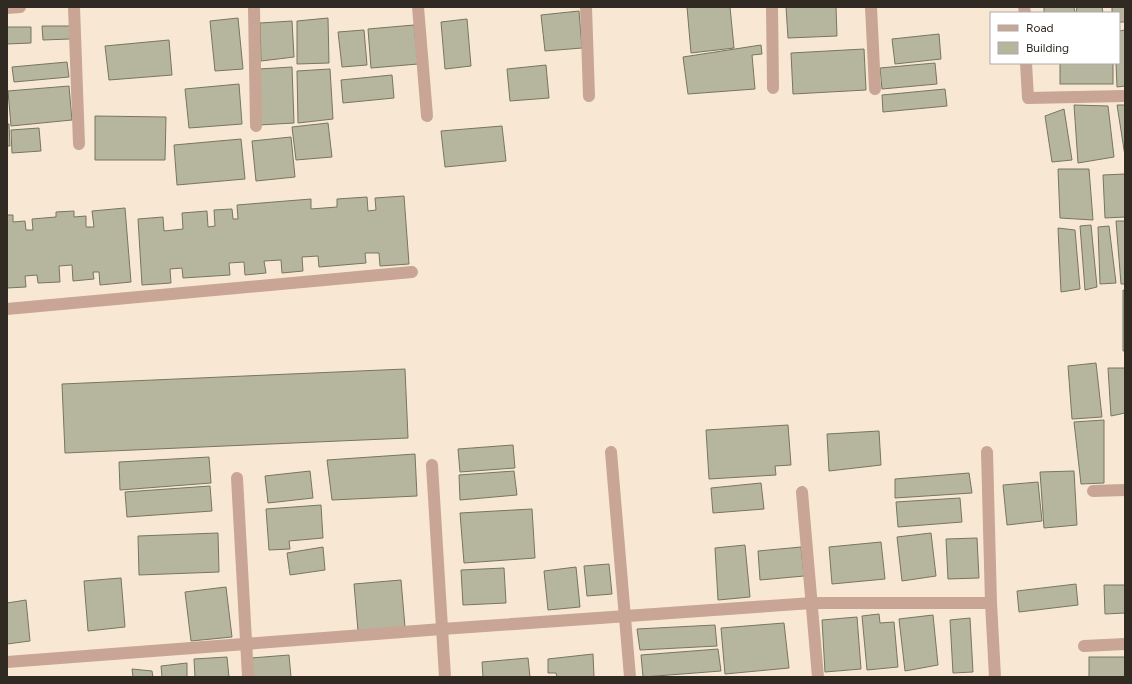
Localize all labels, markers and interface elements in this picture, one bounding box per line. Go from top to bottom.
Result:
legend [990,12,1120,64]
text: Road [1026,21,1054,35]
text: Building [1026,41,1069,55]

